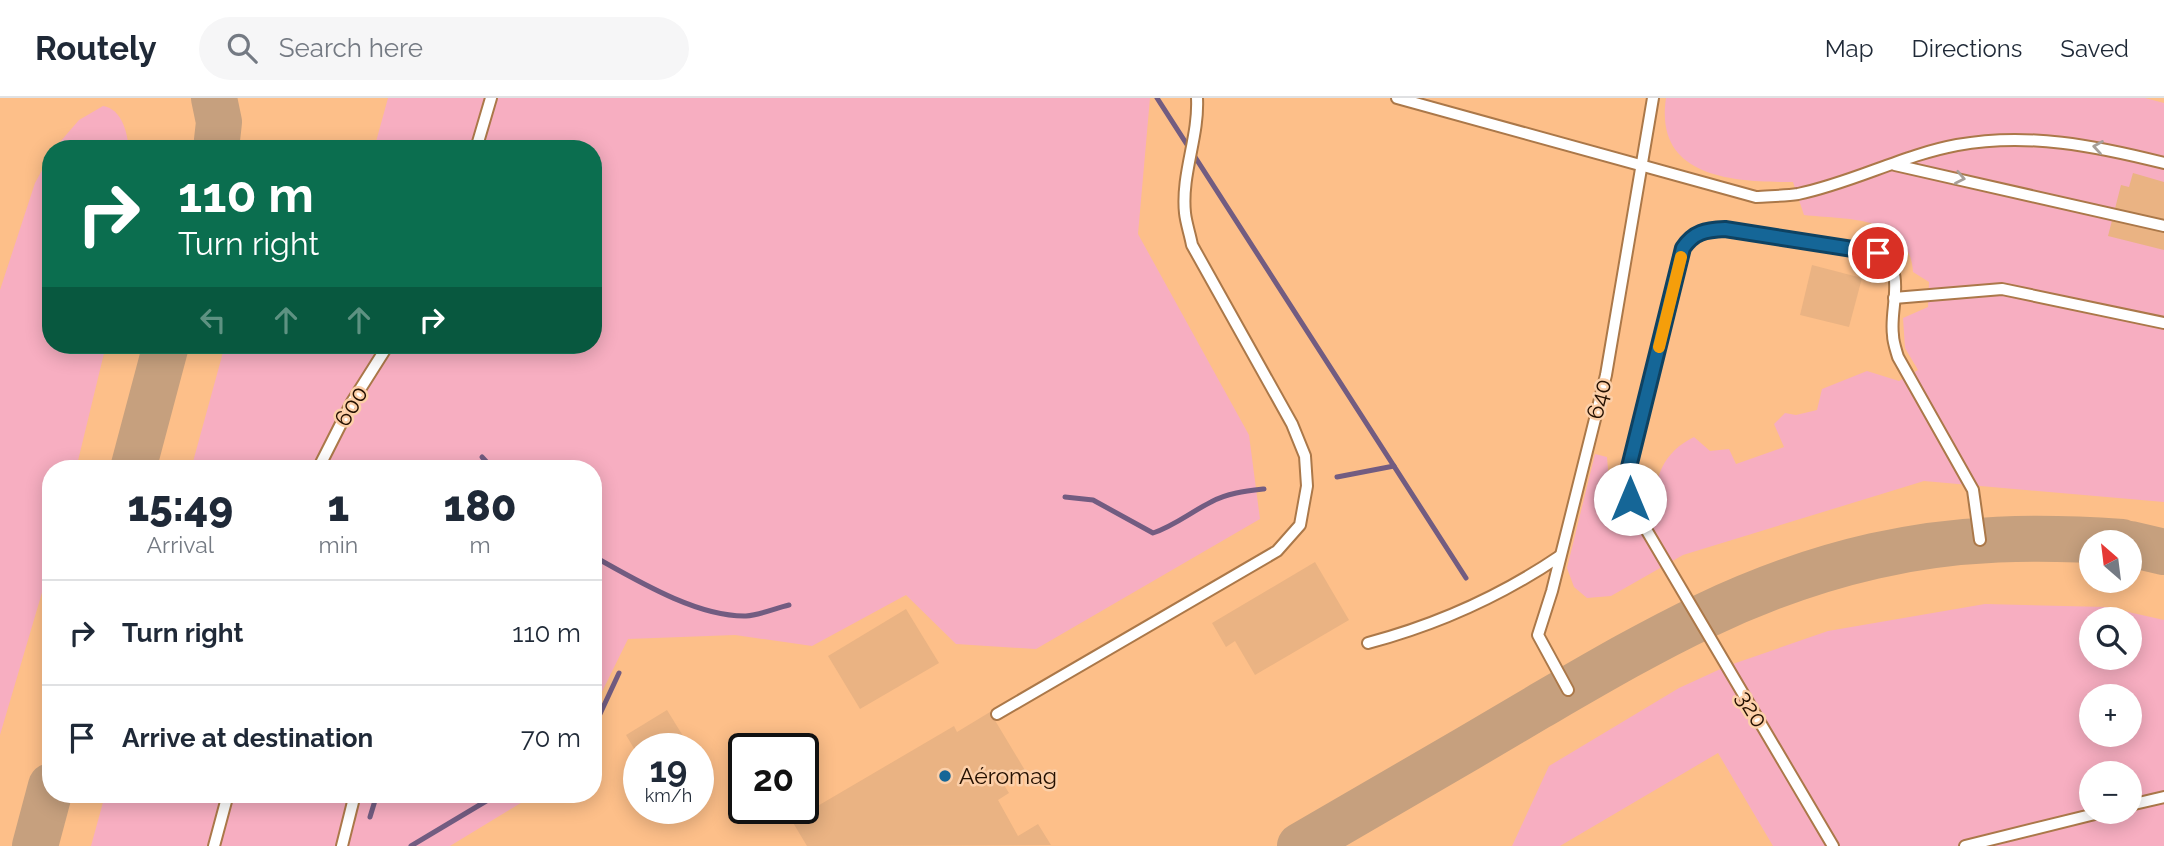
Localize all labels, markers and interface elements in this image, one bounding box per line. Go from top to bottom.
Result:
search box [199,17,689,80]
text: Routely [35,29,157,68]
icon: search [223,29,261,67]
text: Search here [279,33,423,63]
text: Map [1825,34,1874,63]
text: Directions [1912,34,2022,63]
text: Saved [2060,34,2129,63]
one-way arrow [2092,140,2104,155]
text: 110 m [178,166,314,223]
icon: right [63,168,154,259]
one-way arrow [1954,169,1966,184]
pin [1848,223,1908,283]
text: Turn right [178,225,319,262]
icon: arrive [1859,234,1897,272]
icon: left [194,301,232,339]
icon: ahead [267,301,305,339]
icon: ahead [340,301,378,339]
icon: right [413,301,451,339]
street label: 640 [1581,376,1617,422]
street label: 600 [328,381,373,431]
position arrow [1593,462,1667,536]
text: 15:49 [127,482,233,531]
text: 1 [327,482,349,531]
text: 180 [444,482,517,531]
north arrow [2079,530,2142,593]
map controls [2079,530,2142,824]
text: Arrival [147,531,214,558]
text: min [319,531,358,558]
text: m [469,531,491,558]
button: search [2079,607,2142,670]
icon: right [63,614,101,652]
text: Turn right [122,618,243,648]
text: 110 m [512,618,581,648]
button: + [2079,684,2142,747]
street label: 320 [1731,685,1774,732]
icon: arrive [63,719,101,757]
text: Arrive at destination [122,723,373,753]
text: 70 m [521,723,581,753]
speed limit sign: 20 [728,733,819,824]
text: 19 [650,749,687,790]
button: − [2079,761,2142,824]
place label: Aéromag [959,762,1057,789]
marker: Aéromag [937,768,953,784]
text: km/h [645,785,692,806]

